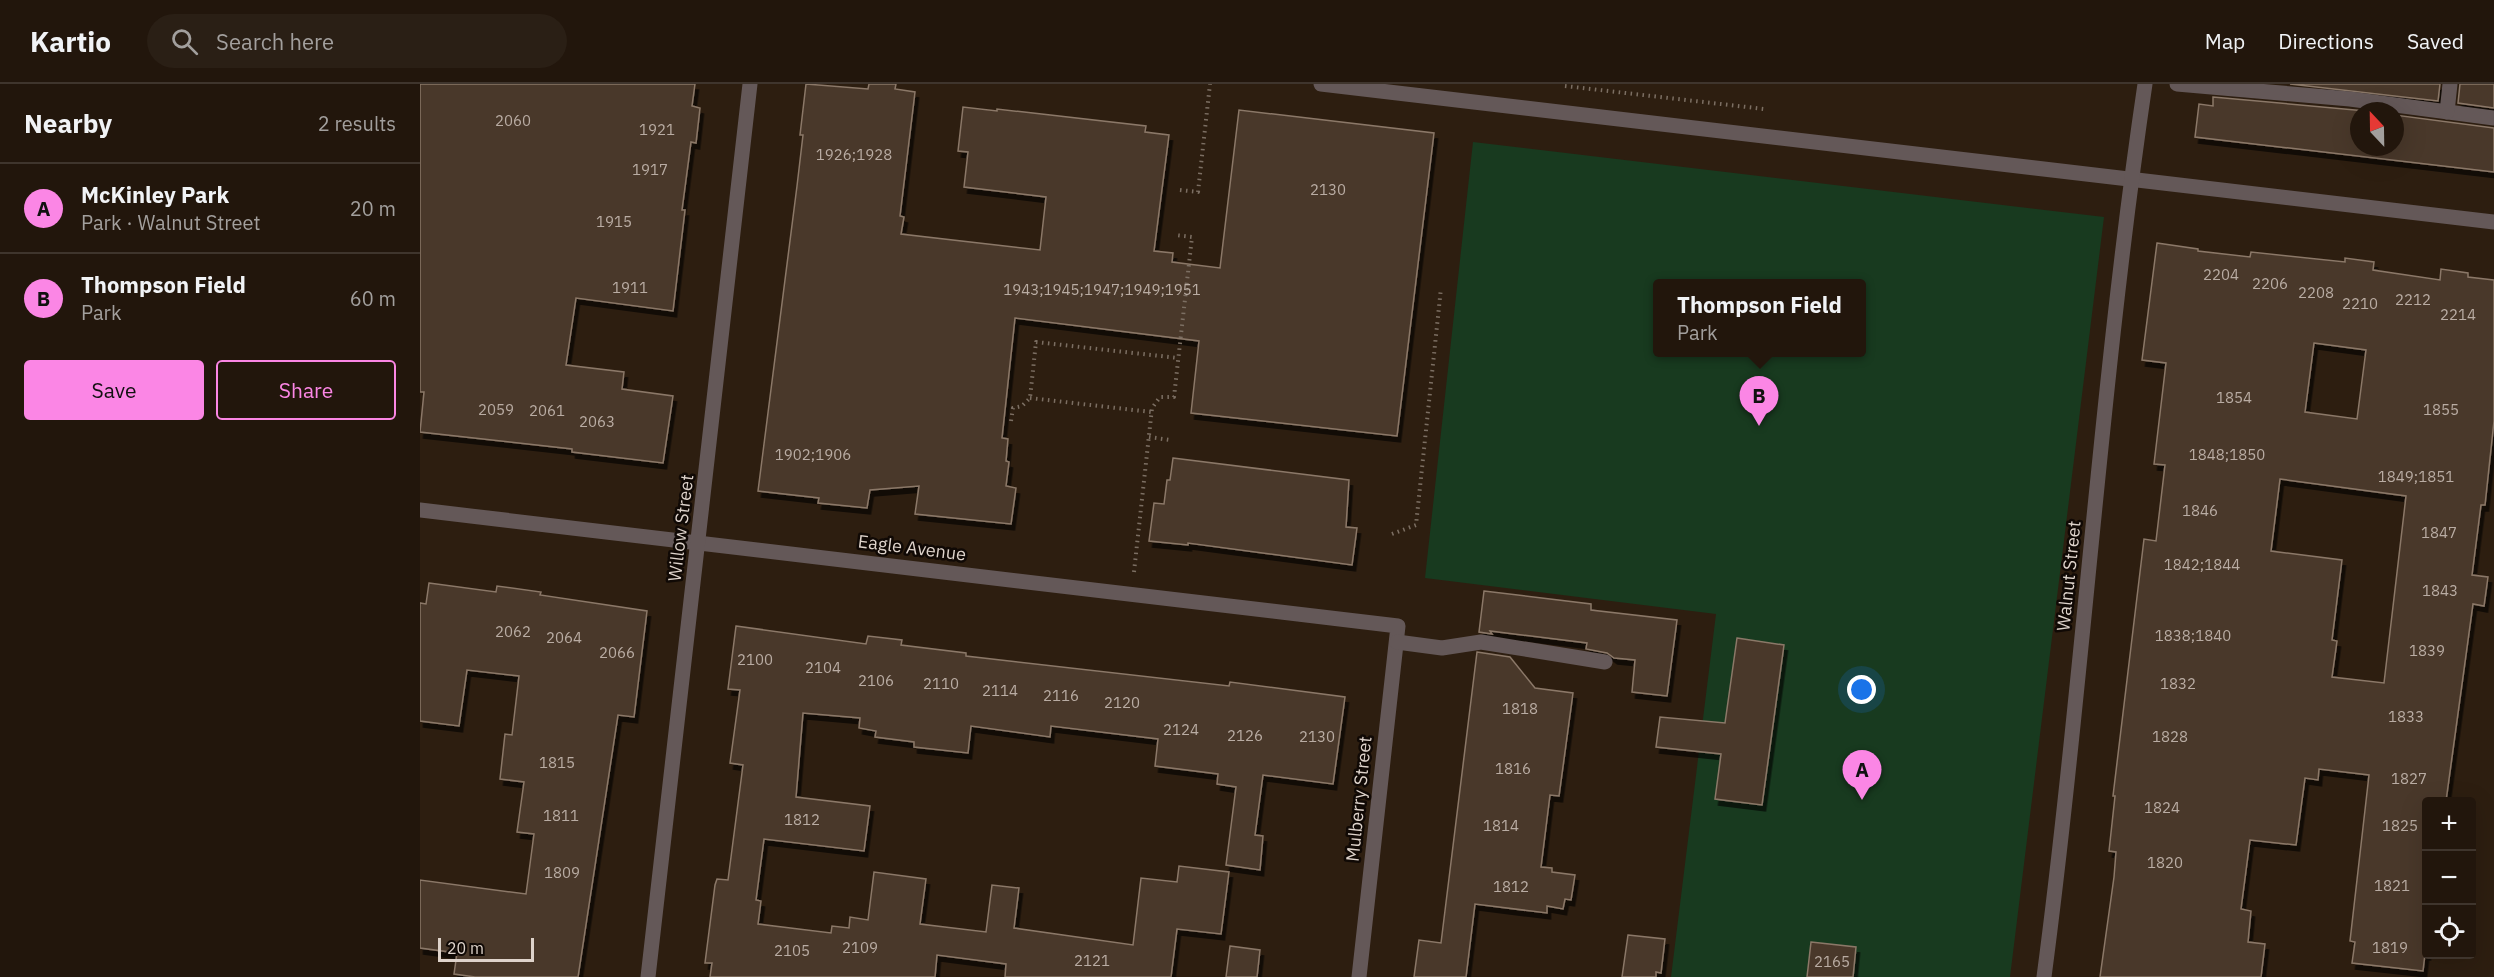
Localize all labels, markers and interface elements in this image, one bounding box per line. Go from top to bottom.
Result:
search box [147,14,567,68]
text: Kartio [30,23,111,60]
icon: search [168,25,201,58]
text: Search here [216,27,334,56]
text: Map [2205,27,2245,55]
text: Directions [2278,27,2374,55]
text: Saved [2407,27,2464,55]
north arrow [2350,102,2404,156]
text: Nearby [24,106,112,140]
text: 2 results [318,110,396,137]
house number: 2060 [495,111,531,130]
house number: 1921 [639,120,675,139]
house number: 1926;1928 [816,145,892,164]
house number: 1917 [632,160,668,179]
text: McKinley Park [81,180,229,209]
house number: 2130 [1310,180,1346,199]
text: A [37,195,50,222]
text: 20 m [350,195,396,222]
text: Park · Walnut Street [81,209,261,236]
house number: 1915 [596,212,632,231]
house number: 2204 [2203,265,2239,284]
text: Thompson Field [81,270,246,299]
house number: 2206 [2252,274,2288,293]
house number: 1911 [612,278,648,297]
popup [1653,279,1866,357]
house number: 1943;1945;1947;1949;1951 [1003,280,1201,299]
house number: 2208 [2298,283,2334,302]
text: B [37,285,50,312]
text: 60 m [350,285,396,312]
text: Thompson Field [1677,290,1842,319]
house number: 2212 [2395,290,2431,309]
house number: 2210 [2342,294,2378,313]
text: Park [81,299,121,326]
house number: 2214 [2440,305,2476,324]
text: Park [1677,319,1718,346]
button: Save [24,360,204,420]
button: Share [216,360,396,420]
pin: B [1740,376,1778,426]
house number: 1854 [2216,388,2252,407]
house number: 2059 [478,400,514,419]
house number: 1855 [2423,400,2459,419]
house number: 2061 [529,401,565,420]
house number: 2063 [579,412,615,431]
house number: 1902;1906 [775,445,851,464]
house number: 1848;1850 [2189,445,2265,464]
house number: 1849;1851 [2378,467,2454,486]
street label: Willow Street [663,473,698,583]
house number: 1846 [2182,501,2218,520]
street label: Walnut Street [2051,520,2086,632]
house number: 1847 [2421,523,2457,542]
street label: Eagle Avenue [857,529,968,566]
house number: 1842;1844 [2164,555,2240,574]
house number: 1843 [2422,581,2458,600]
house number: 2062 [495,622,531,641]
house number: 1838;1840 [2155,626,2231,645]
house number: 2064 [546,628,582,647]
house number: 1839 [2409,641,2445,660]
house number: 2066 [599,643,635,662]
house number: 2100 [737,650,773,669]
house number: 2104 [805,658,841,677]
house number: 2106 [858,671,894,690]
house number: 2110 [923,674,959,693]
house number: 1832 [2160,674,2196,693]
your location [1847,675,1876,704]
house number: 2114 [982,681,1018,700]
house number: 2116 [1043,686,1079,705]
house number: 2120 [1104,693,1140,712]
house number: 1818 [1502,699,1538,718]
house number: 1833 [2388,707,2424,726]
house number: 2124 [1163,720,1199,739]
house number: 2126 [1227,726,1263,745]
house number: 2130 [1299,727,1335,746]
house number: 1828 [2152,727,2188,746]
street label: Mulberry Street [1340,735,1377,863]
pin: A [1842,750,1882,800]
house number: 1815 [539,753,575,772]
house number: 1816 [1495,759,1531,778]
house number: 1827 [2391,769,2427,788]
map controls [2422,797,2476,959]
button: + [2422,797,2476,851]
house number: 1824 [2144,798,2180,817]
house number: 1811 [543,806,579,825]
house number: 1812 [784,810,820,829]
house number: 1814 [1483,816,1519,835]
house number: 1825 [2382,816,2418,835]
button: − [2422,851,2476,905]
house number: 1820 [2147,853,2183,872]
house number: 1809 [544,863,580,882]
house number: 1821 [2374,876,2410,895]
house number: 1812 [1493,877,1529,896]
button: locate [2422,905,2476,959]
scale bar [438,935,534,962]
text: 20 m [447,938,484,958]
house number: 2109 [842,938,878,957]
house number: 1819 [2372,938,2408,957]
house number: 2105 [774,941,810,960]
house number: 2121 [1074,951,1110,970]
house number: 2165 [1814,952,1850,971]

